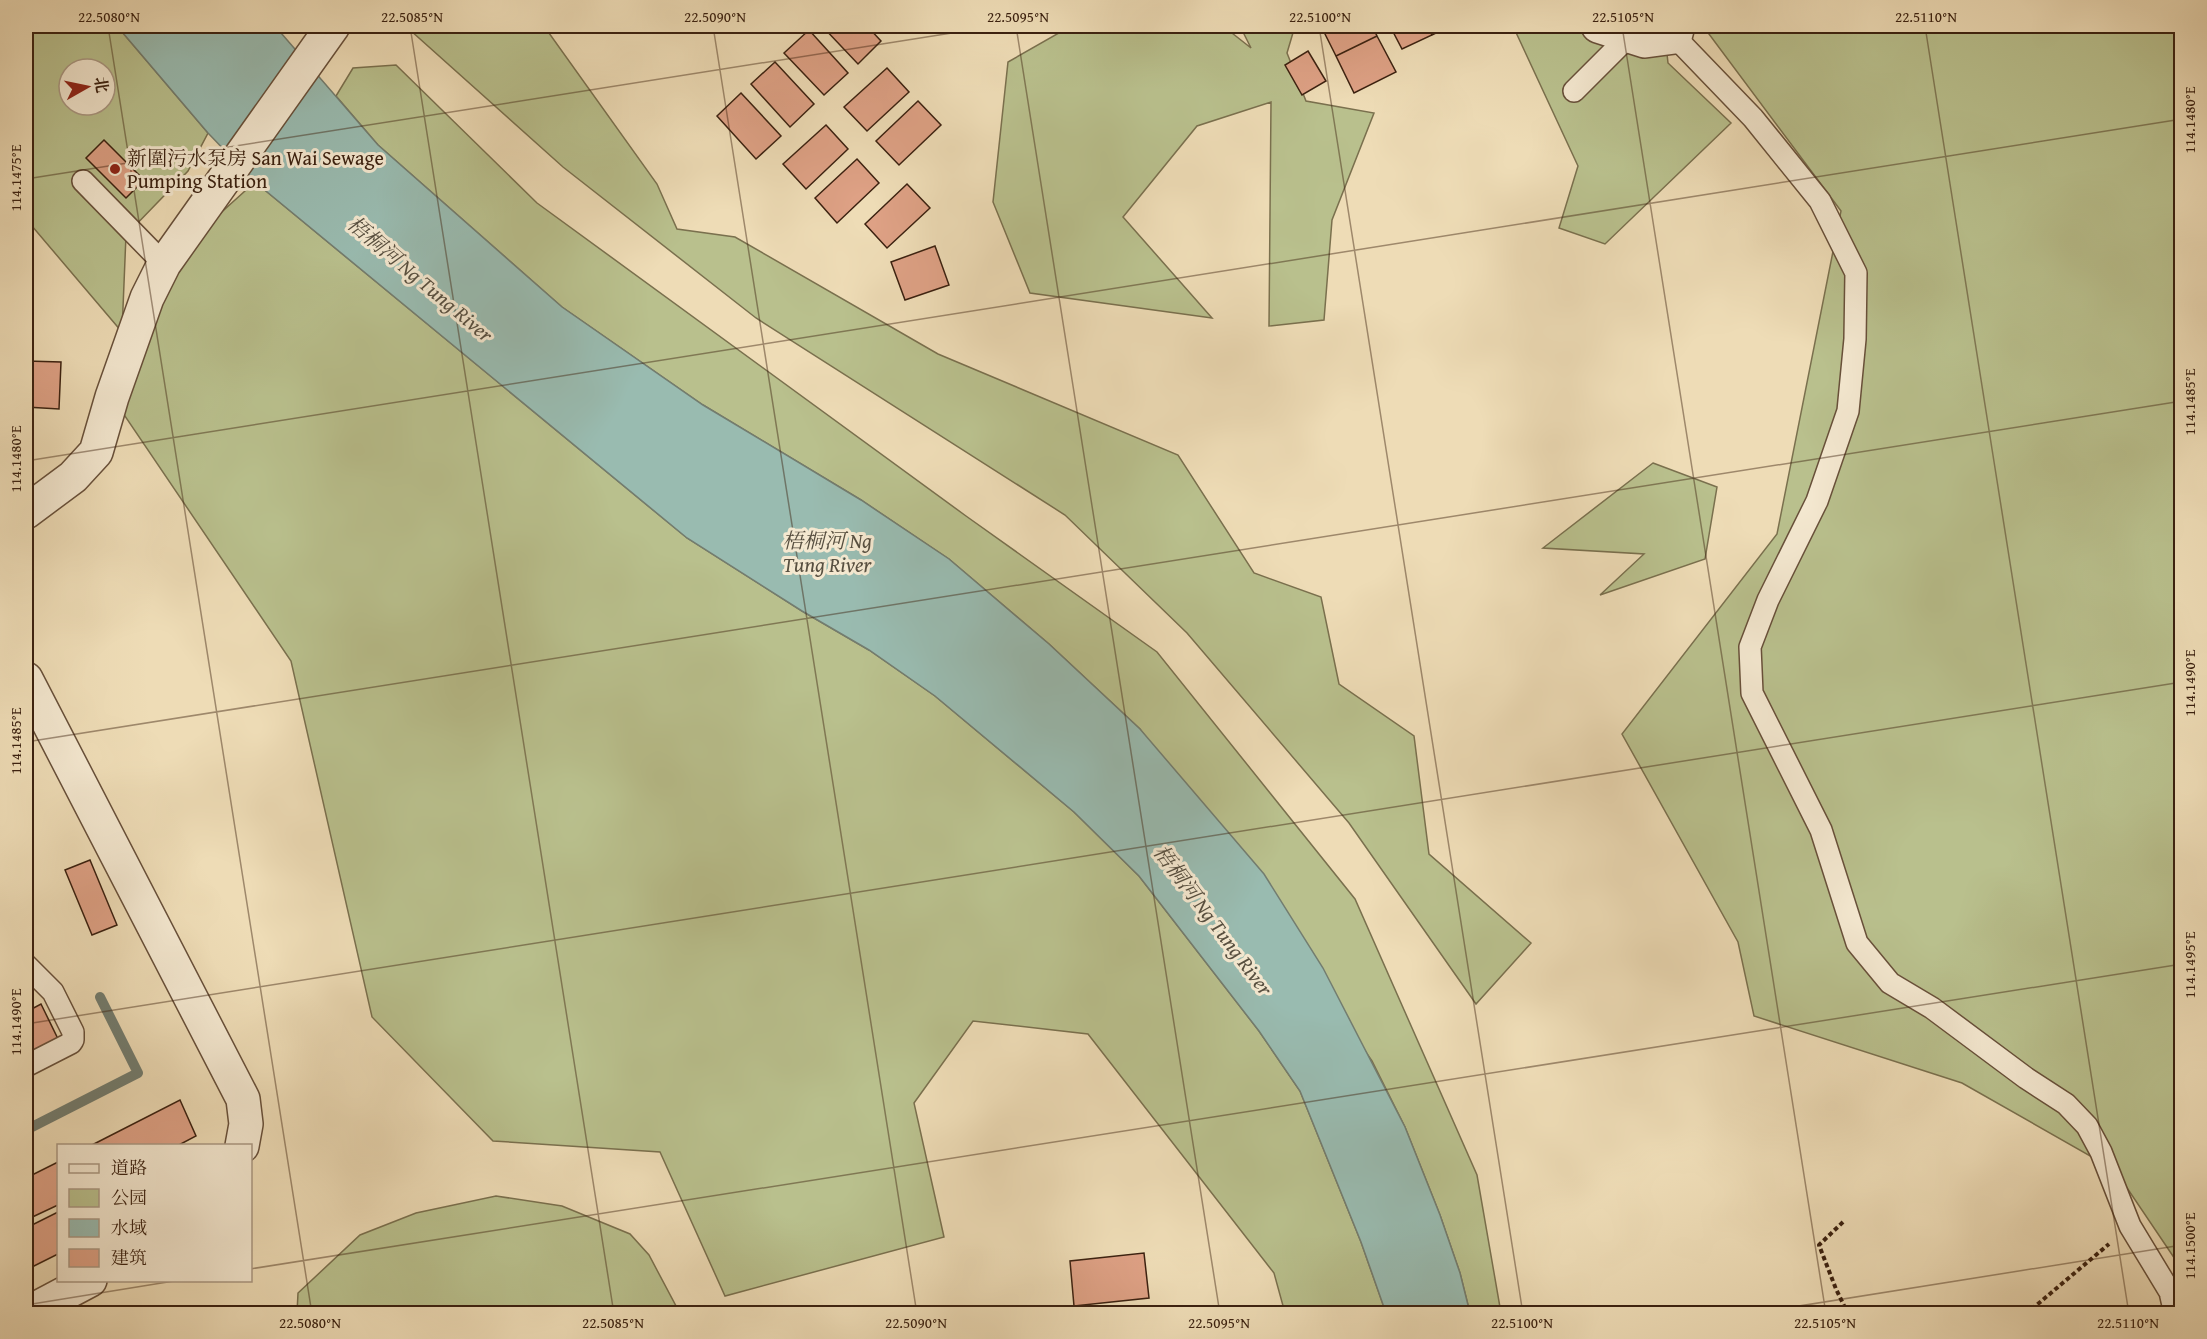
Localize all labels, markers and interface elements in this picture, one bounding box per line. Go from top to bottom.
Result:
text: 22.5080°N [78,6,140,27]
text: 22.5085°N [381,6,443,27]
text: 22.5090°N [684,6,746,27]
text: 22.5095°N [987,6,1049,27]
text: 22.5100°N [1289,6,1351,27]
text: 22.5105°N [1592,6,1654,27]
text: 22.5110°N [1895,6,1957,27]
north arrow [57,57,117,117]
text: 北 [89,75,115,94]
text: 114.1480°E [2179,86,2200,154]
place label: 新圍污水泵房 San Wai Sewage Pumping Station [127,143,384,195]
text: 114.1475°E [5,144,26,212]
marker: 新圍污水泵房 San Wai Sewage Pumping Station [108,162,122,176]
water label: 梧桐河 Ng Tung River [341,208,501,350]
text: 114.1485°E [2179,368,2200,436]
text: 114.1480°E [5,425,26,493]
water label: 梧桐河 Ng Tung River [782,525,872,580]
text: 114.1490°E [2179,649,2200,717]
text: 114.1485°E [5,707,26,775]
water label: 梧桐河 Ng Tung River [1146,838,1281,1003]
text: 114.1495°E [2179,931,2200,999]
text: 114.1490°E [5,988,26,1056]
legend [57,1144,252,1282]
text: 道路 [111,1154,147,1181]
text: 公园 [111,1184,147,1211]
text: 114.1500°E [2179,1212,2200,1280]
text: 水域 [111,1214,147,1241]
text: 建筑 [111,1244,147,1271]
text: 22.5080°N [279,1312,341,1333]
text: 22.5085°N [582,1312,644,1333]
text: 22.5090°N [885,1312,947,1333]
text: 22.5095°N [1188,1312,1250,1333]
text: 22.5100°N [1491,1312,1553,1333]
text: 22.5105°N [1794,1312,1856,1333]
text: 22.5110°N [2097,1312,2159,1333]

